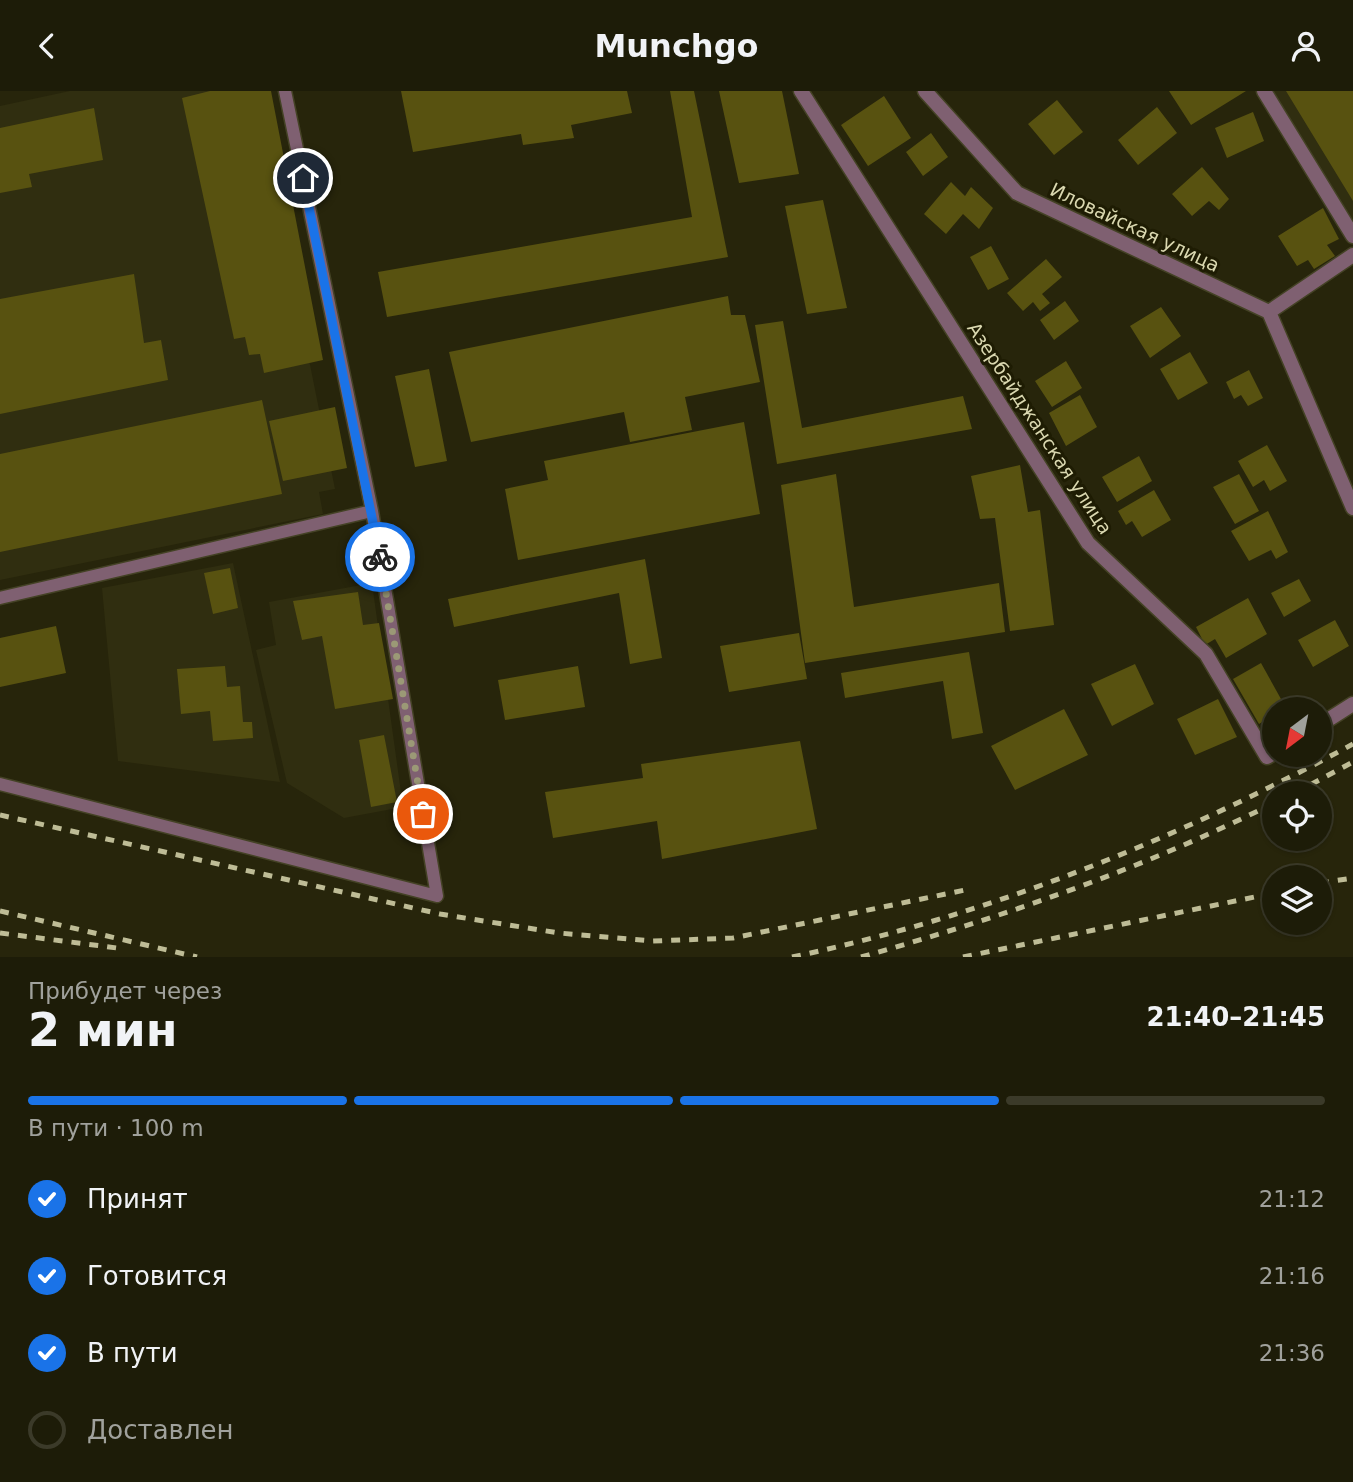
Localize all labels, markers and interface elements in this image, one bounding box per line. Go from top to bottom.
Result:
icon: back [28,27,66,65]
text: Munchgo [594,27,759,65]
icon: person [1287,27,1325,65]
pin [273,148,333,208]
icon: home [284,159,322,197]
street label: Иловайская улица [1047,178,1223,276]
street label: Азербайджанская улица [963,318,1117,538]
courier [345,522,415,592]
icon: bike [361,538,399,576]
north arrow [1262,697,1332,767]
map controls [1262,697,1332,935]
button: locate [1262,781,1332,851]
pin [393,784,453,844]
icon: bag [404,795,442,833]
button: layers [1262,865,1332,935]
text: Прибудет через [28,978,222,1004]
text: 21:40–21:45 [1146,1002,1325,1032]
text: 2 мин [28,1003,178,1057]
text: В пути · 100 m [28,1115,204,1141]
icon: check [28,1180,66,1218]
text: Принят [87,1184,188,1214]
text: 21:12 [1259,1186,1325,1212]
icon: check [28,1257,66,1295]
text: Готовится [87,1261,227,1291]
text: 21:16 [1259,1263,1325,1289]
icon: check [28,1334,66,1372]
text: В пути [87,1338,178,1368]
text: 21:36 [1259,1340,1325,1366]
text: Доставлен [87,1415,234,1445]

